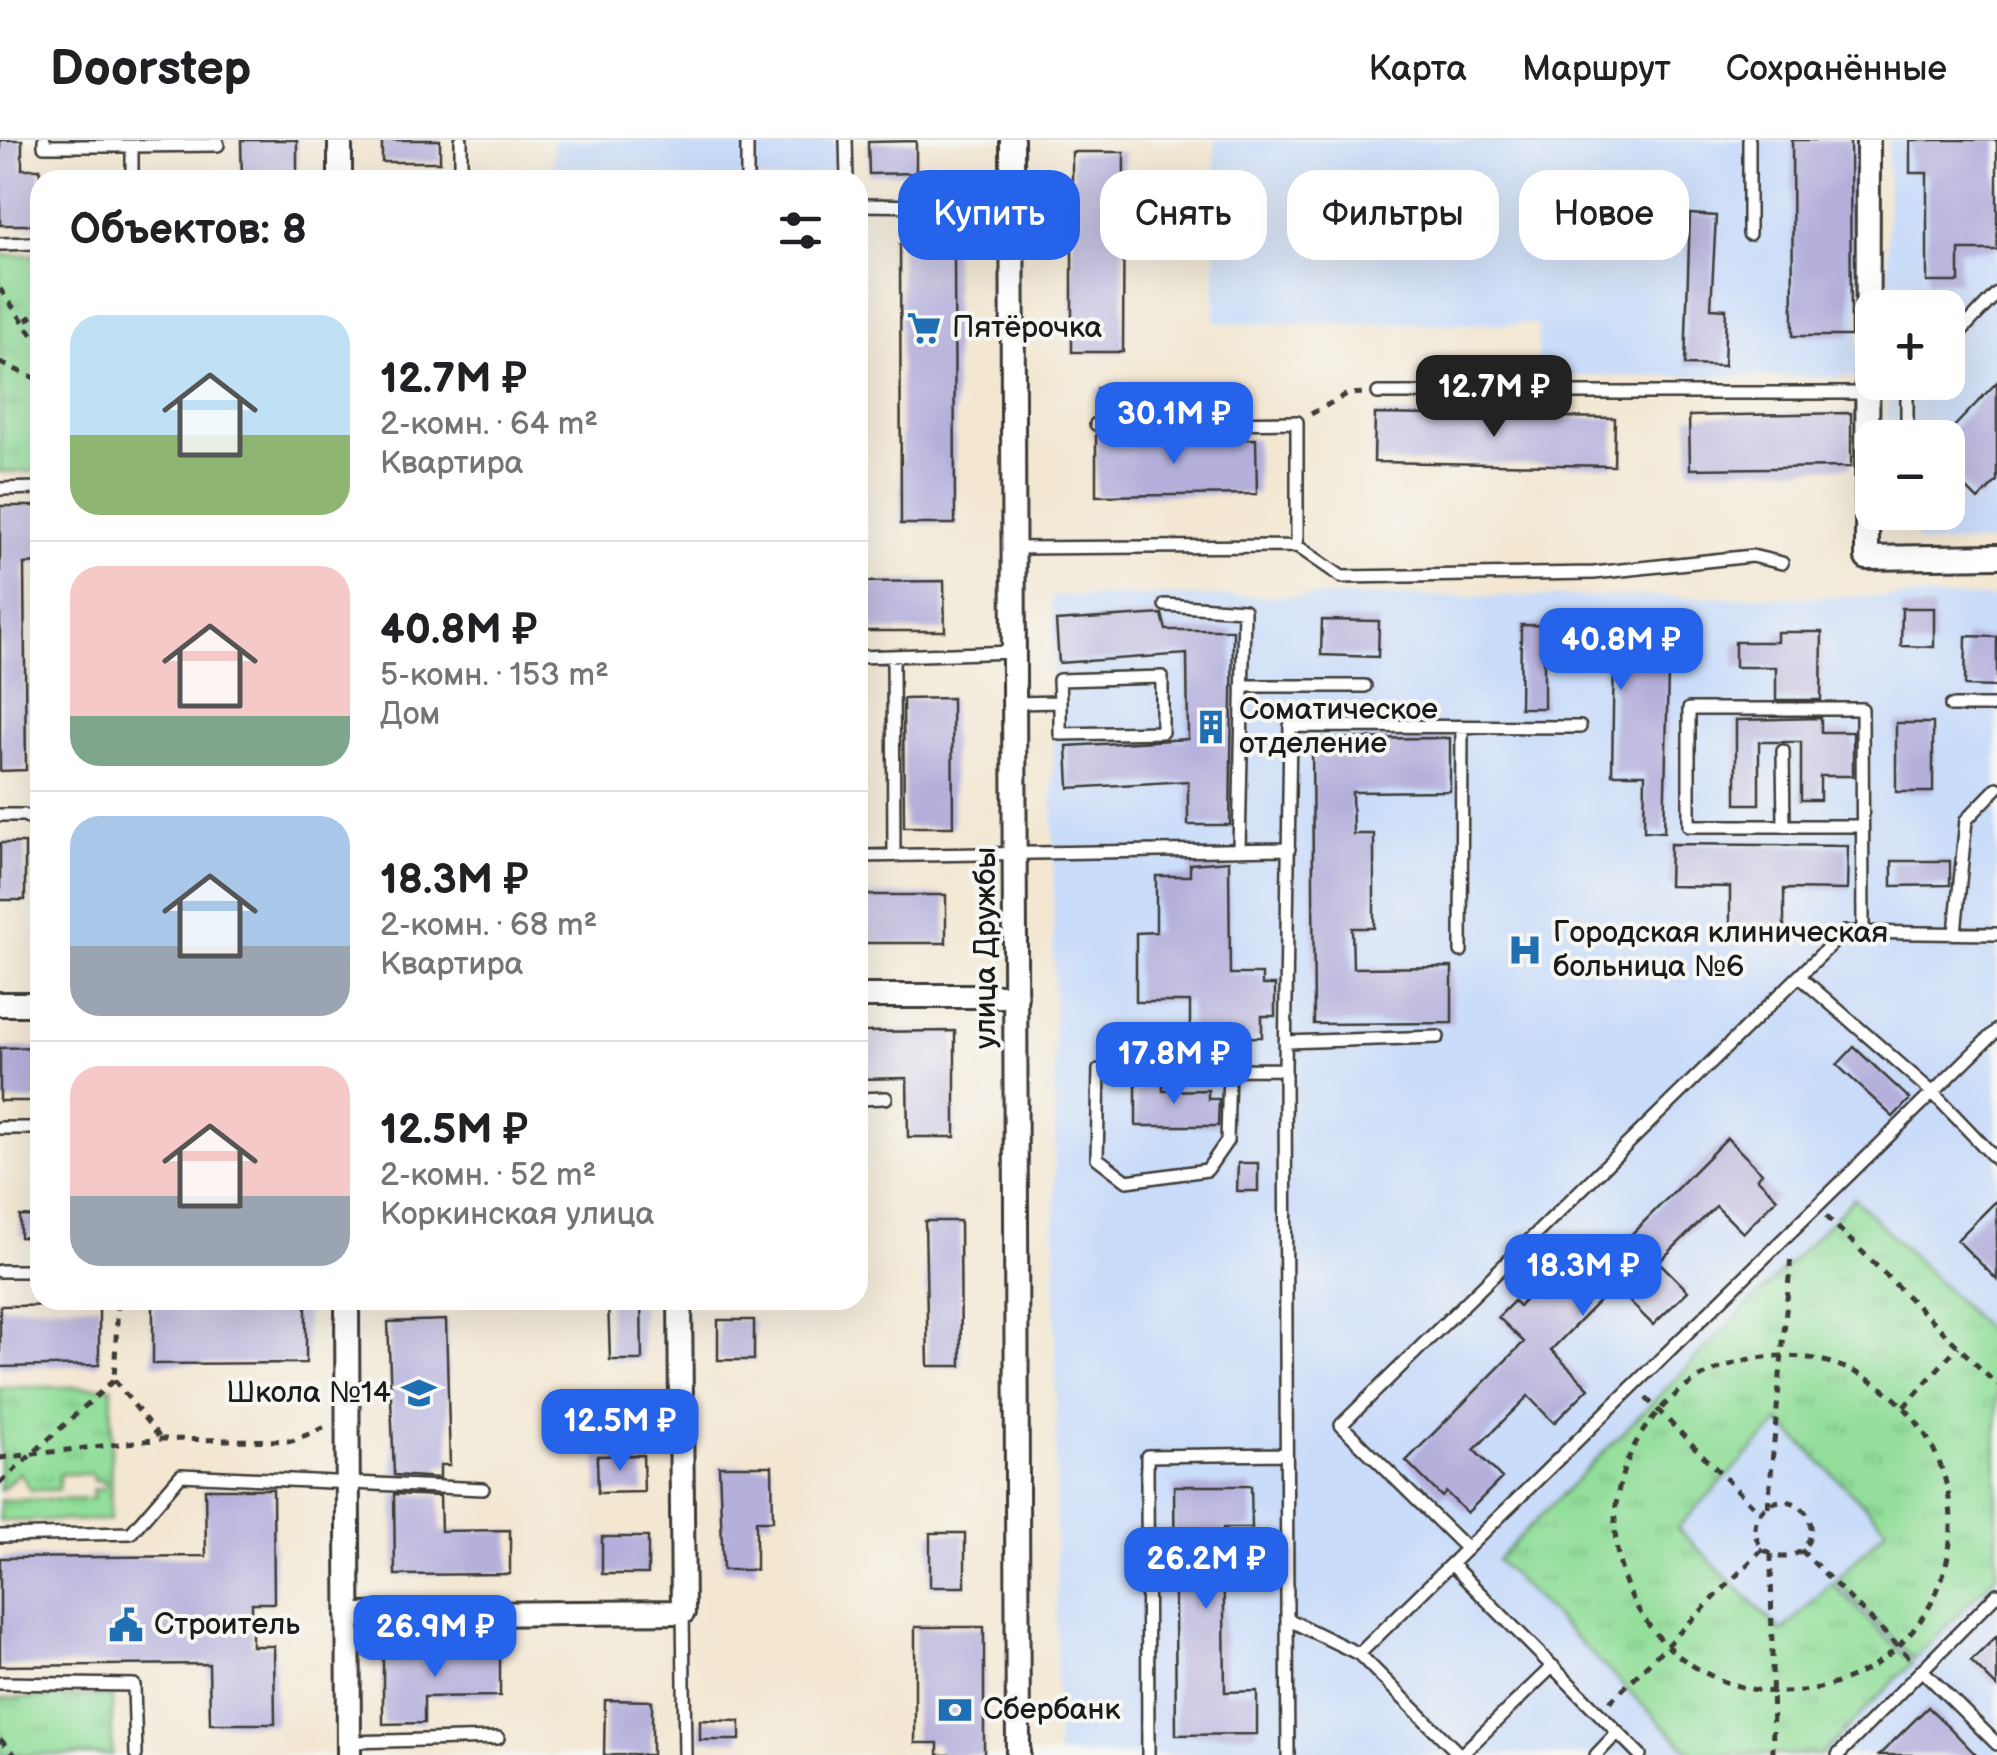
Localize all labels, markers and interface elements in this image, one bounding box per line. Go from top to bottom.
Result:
text: Doorstep [50,41,251,98]
text: Карта [1368,48,1467,91]
text: Маршрут [1522,48,1671,91]
text: Сохранённые [1726,48,1947,91]
chip: Купить [898,170,1080,260]
chip: Снять [1100,170,1267,260]
chip: Фильтры [1287,170,1499,260]
chip: Новое [1519,170,1689,260]
icon: filters [773,203,828,258]
text: Объектов: 8 [70,205,307,256]
map controls [1855,290,1965,530]
button: + [1855,290,1965,400]
supermarket icon: Пятёрочка [905,309,943,347]
place label: Пятёрочка [952,310,1103,346]
text: 12.7M ₽ [380,354,527,405]
icon: home [150,355,270,475]
pin: 12.7M ₽ [1402,355,1586,440]
text: 12.7M ₽ [1438,368,1550,407]
pin: 30.1M ₽ [1082,382,1266,467]
text: 30.1M ₽ [1117,395,1231,434]
text: 2-комн. · 64 m² [380,405,598,444]
button: − [1855,420,1965,530]
text: Квартира [380,444,523,483]
text: 40.8M ₽ [380,605,537,656]
icon: home [150,606,270,726]
pin: 40.8M ₽ [1529,608,1713,693]
text: 40.8M ₽ [1561,621,1681,660]
text: 5-комн. · 153 m² [380,656,609,695]
place label: Соматическое отделение [1239,692,1438,762]
text: Дом [380,695,440,734]
building icon: Соматическое отделение [1192,708,1230,746]
street label: улица Дружбы [968,847,1004,1049]
text: 18.3M ₽ [380,855,529,906]
icon: home [150,856,270,976]
text: 2-комн. · 68 m² [380,906,597,945]
place label: Городская клиническая больница №6 [1553,915,1888,985]
hospital icon: Городская клиническая больница №6 [1506,931,1544,969]
text: Квартира [380,945,523,984]
pin: 17.8M ₽ [1082,1022,1266,1107]
text: 17.8M ₽ [1118,1035,1230,1074]
text: 12.5M ₽ [380,1105,528,1156]
icon: home [150,1106,270,1226]
text: 2-комн. · 52 m² [380,1156,596,1195]
text: Коркинская улица [380,1195,654,1234]
pin: 18.3M ₽ [1491,1234,1675,1319]
text: 18.3M ₽ [1526,1247,1640,1286]
school or university icon: Школа №14 [400,1374,438,1412]
place label: Школа №14 [226,1375,391,1411]
pin: 12.5M ₽ [528,1389,712,1474]
text: 12.5M ₽ [564,1402,677,1441]
pin: 26.2M ₽ [1114,1527,1298,1612]
text: 26.2M ₽ [1146,1540,1266,1579]
pin: 26.9M ₽ [343,1595,527,1680]
public building icon: Строитель [107,1606,145,1644]
place label: Строитель [154,1607,300,1643]
text: 26.9M ₽ [375,1608,495,1647]
bank icon: Сбербанк [936,1691,974,1729]
place label: Сбербанк [983,1692,1121,1728]

